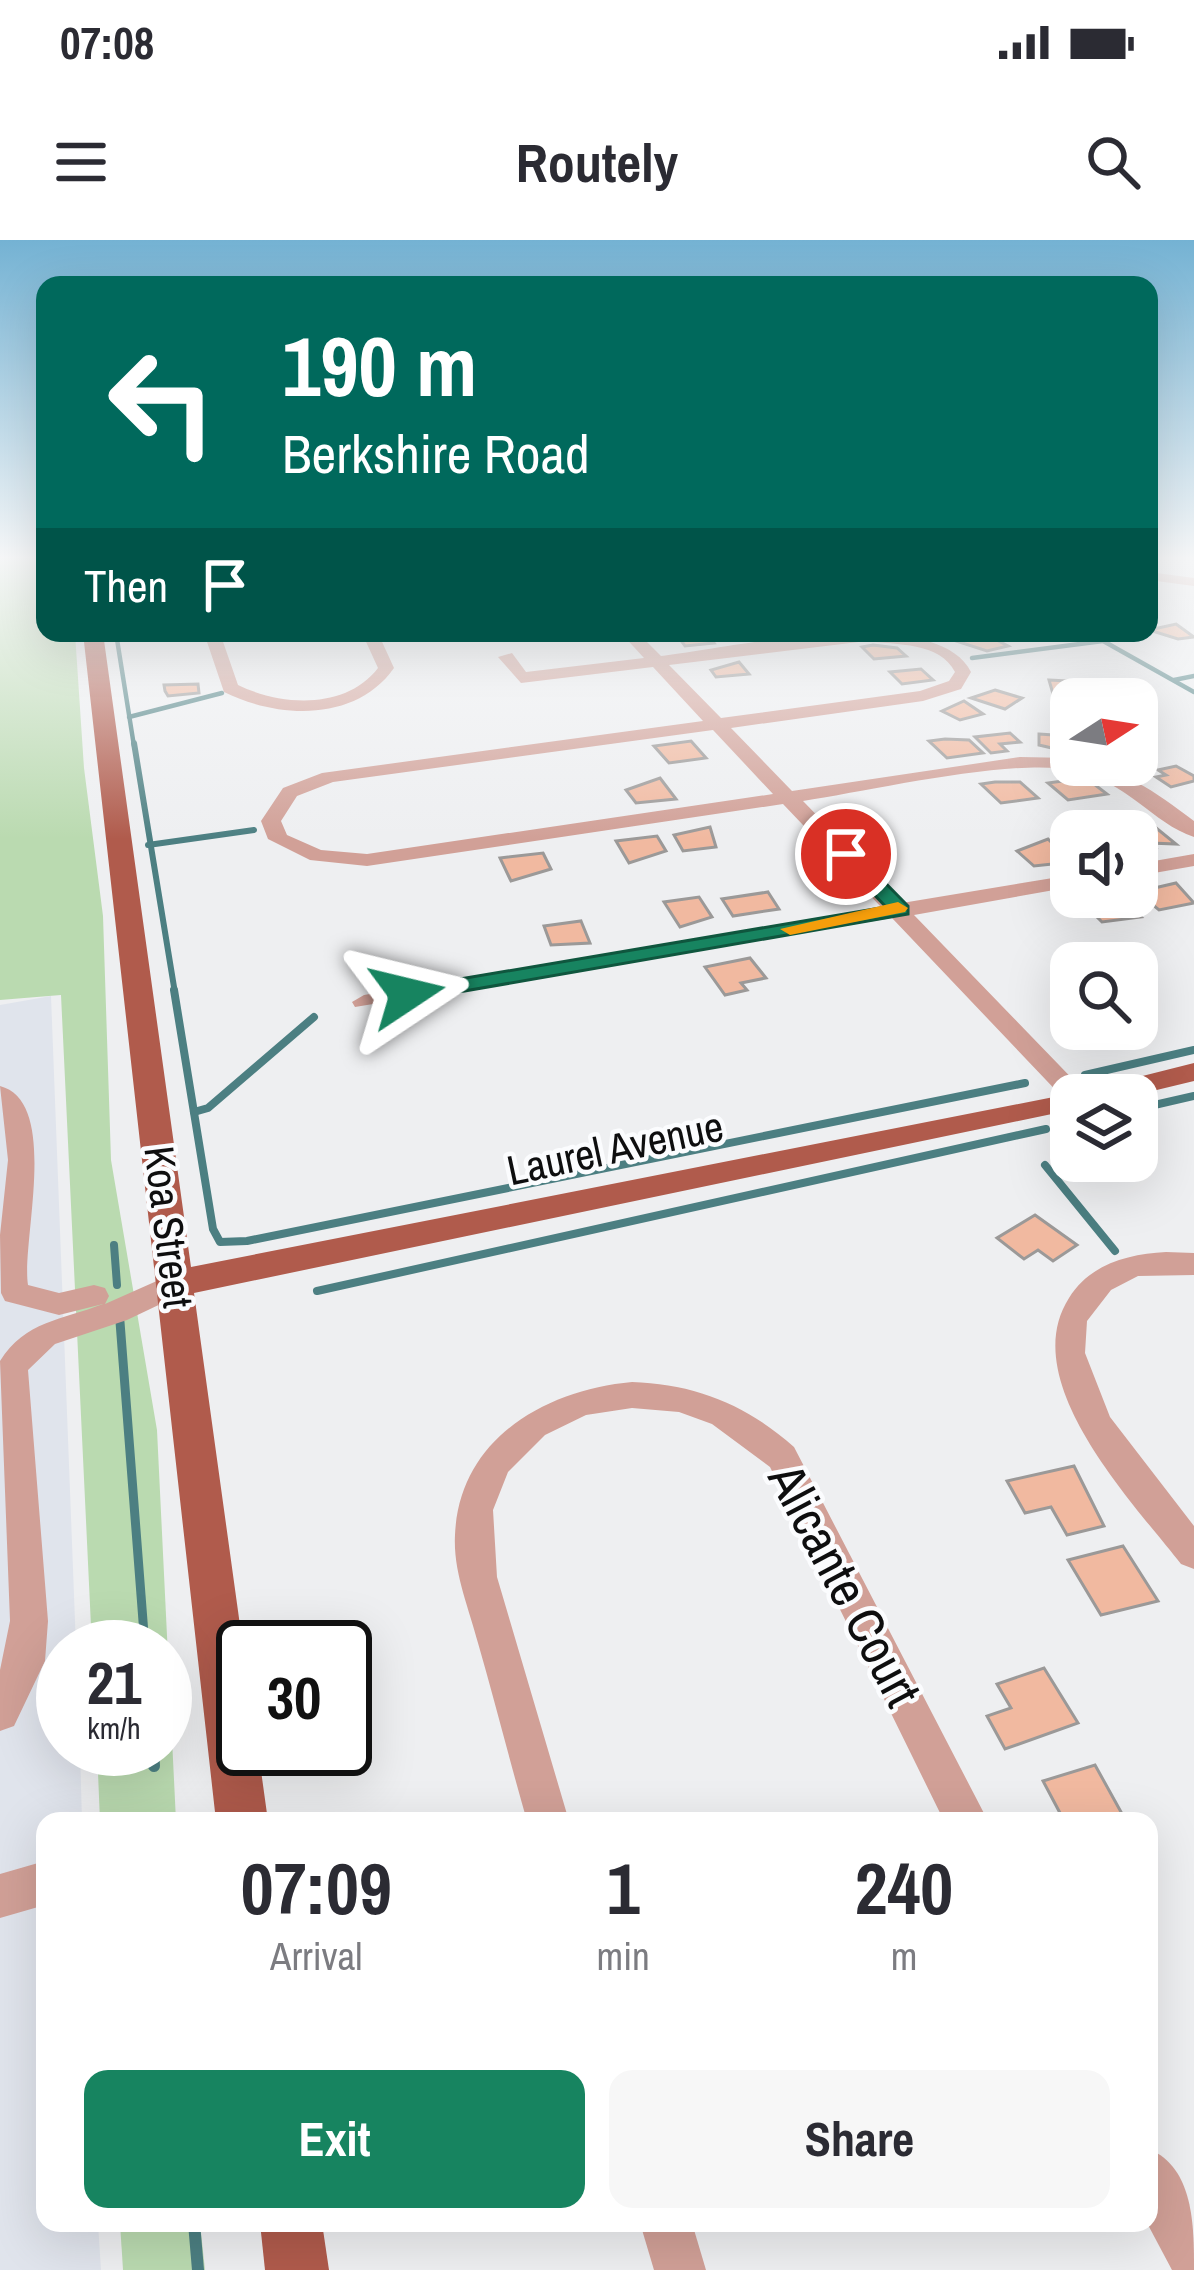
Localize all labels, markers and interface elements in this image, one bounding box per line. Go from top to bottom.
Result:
text: 07:08 [60,12,154,73]
text: Routely [516,126,678,199]
icon: menu [48,129,114,195]
icon: search [1080,129,1146,195]
text: 190 m [282,309,477,422]
icon: left [84,324,240,480]
text: Berkshire Road [282,417,590,490]
icon: arrive [192,552,258,618]
text: Then [84,555,168,616]
north arrow [1050,678,1158,786]
map controls [1050,678,1158,1182]
pin [795,803,897,905]
button: sound [1050,810,1158,918]
icon: arrive [813,821,879,887]
position arrow [344,931,470,1057]
button: search [1050,942,1158,1050]
button: layers [1050,1074,1158,1182]
street label: Laurel Avenue [502,1098,728,1198]
street label: Koa Street [131,1143,207,1311]
street label: Alicante Court [752,1451,938,1718]
speed limit sign: 30 [216,1620,372,1776]
text: 21 [87,1642,141,1723]
text: km/h [87,1708,141,1748]
text: 07:09 [241,1839,392,1936]
text: 1 [607,1839,640,1936]
text: 240 [855,1839,953,1936]
text: Arrival [270,1930,362,1982]
text: min [597,1930,650,1982]
text: m [891,1930,917,1982]
button: Exit [84,2070,585,2208]
button: Share [609,2070,1110,2208]

